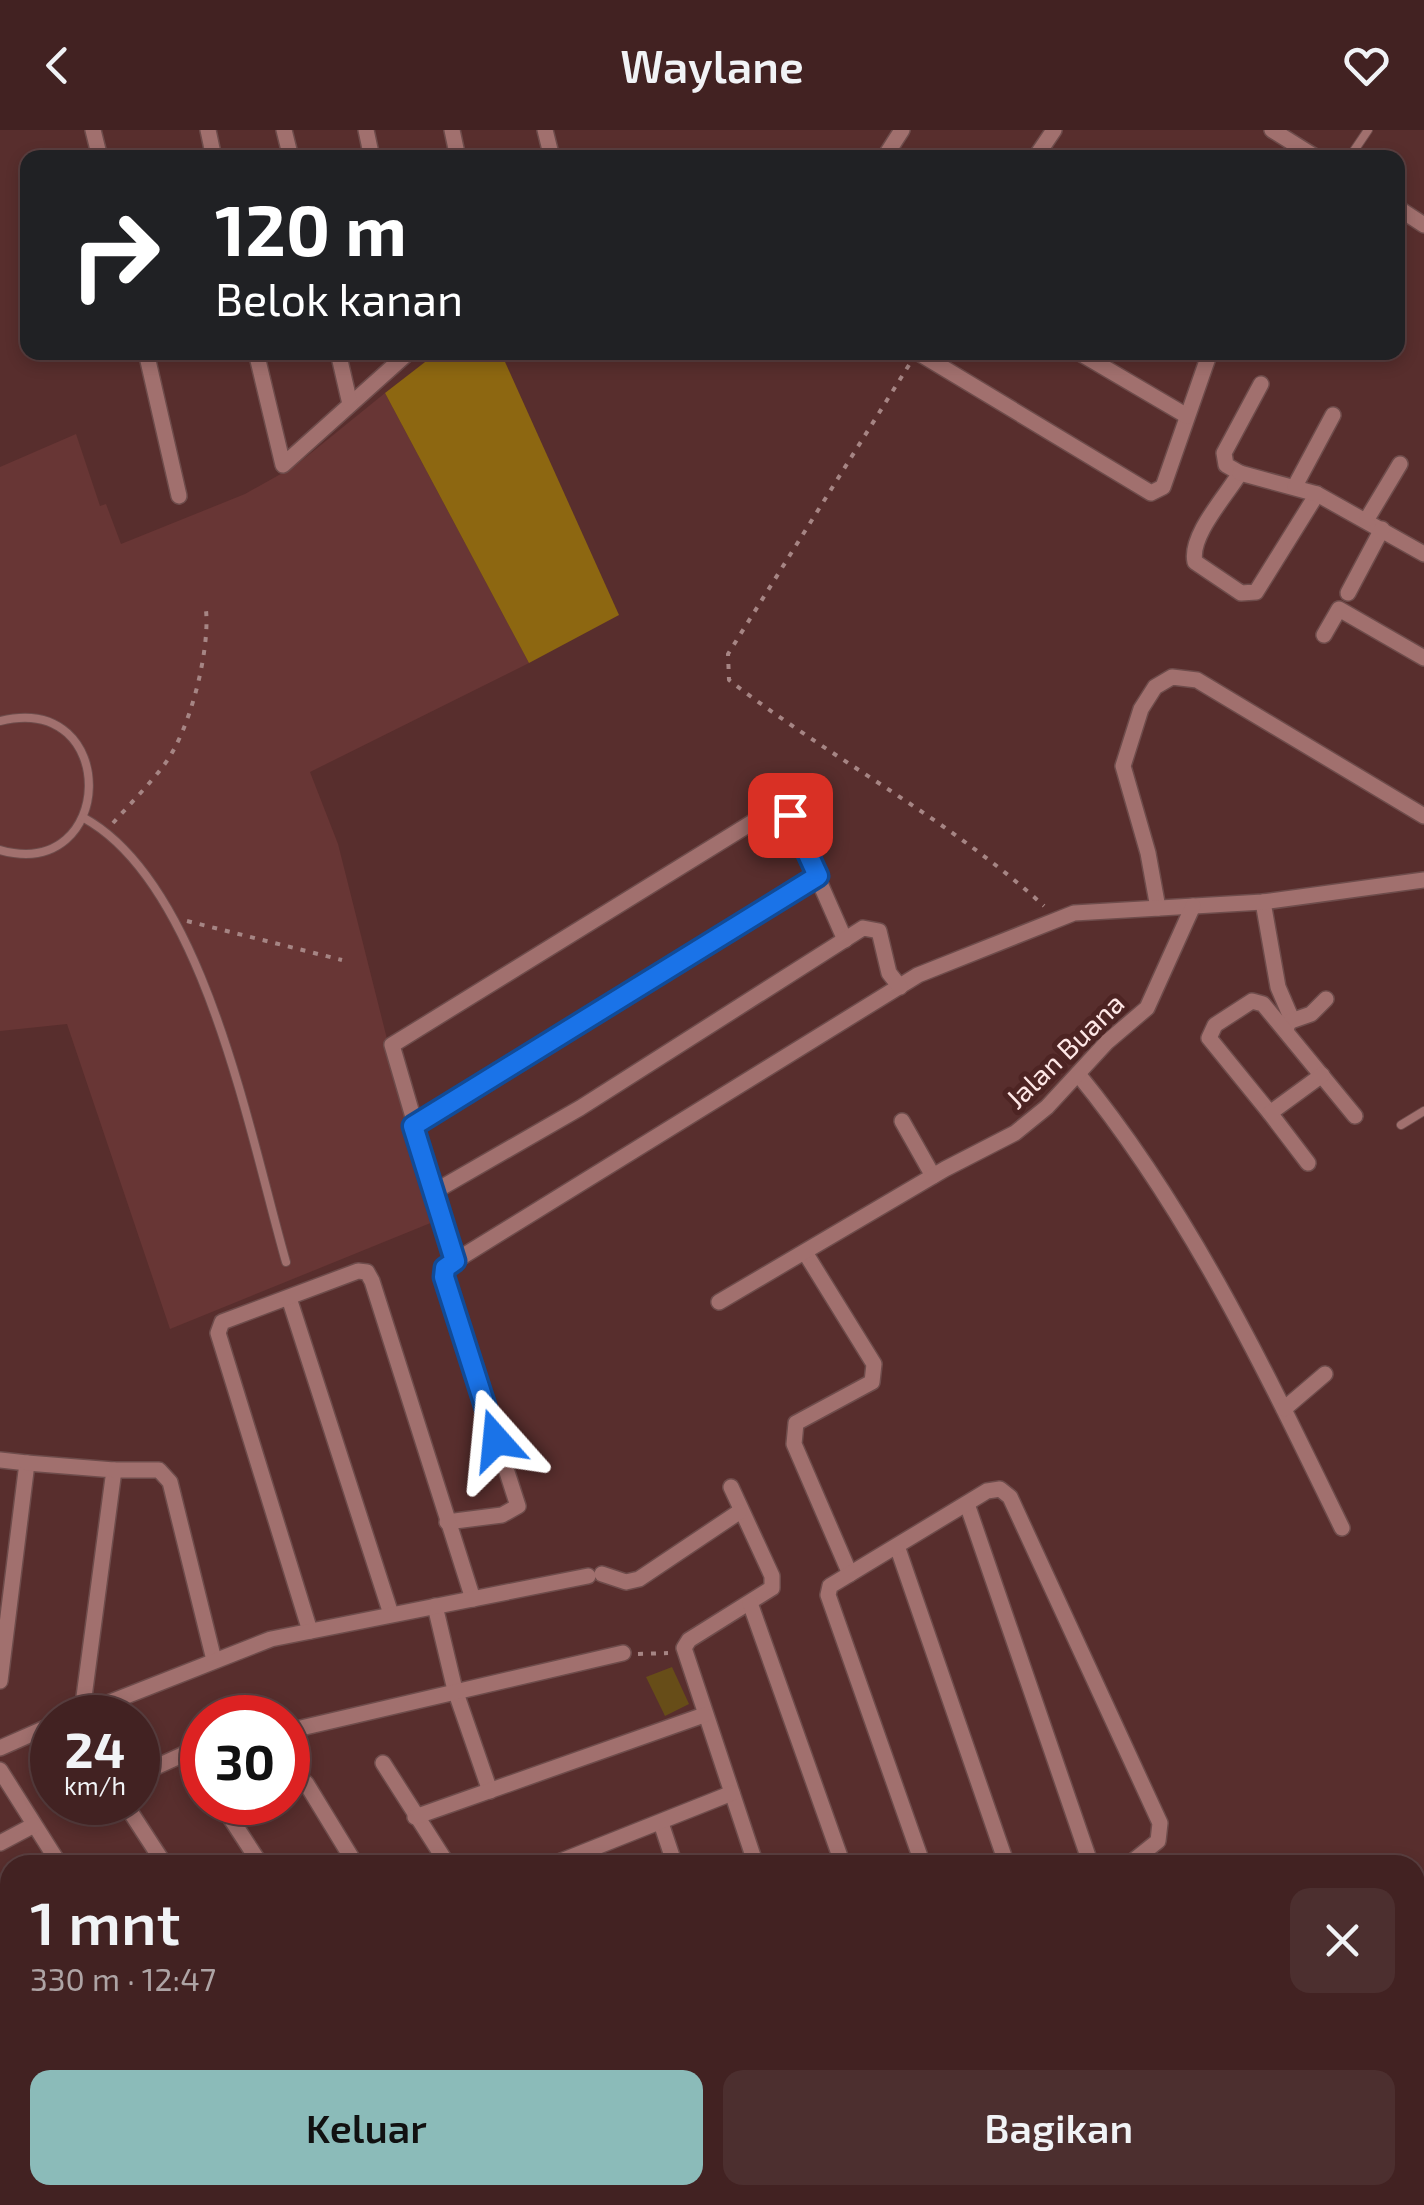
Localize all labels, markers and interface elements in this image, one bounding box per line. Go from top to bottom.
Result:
icon: back [30,38,85,93]
text: Waylane [620,38,804,92]
icon: heart [1339,38,1394,93]
text: 120 m [215,186,407,270]
icon: right [50,190,180,320]
text: Belok kanan [215,271,463,325]
pin [748,773,833,858]
icon: arrive [763,788,818,843]
street label: Jalan Buana [998,985,1131,1115]
position arrow [444,1388,548,1492]
speed limit sign: 30 [180,1695,310,1825]
text: 24 [65,1718,125,1778]
text: km/h [64,1770,126,1800]
text: 1 mnt [30,1885,180,1957]
button: close [1290,1888,1395,1993]
text: 330 m · 12:47 [30,1959,216,1997]
button: Keluar [30,2070,703,2185]
button: Bagikan [723,2070,1395,2185]

